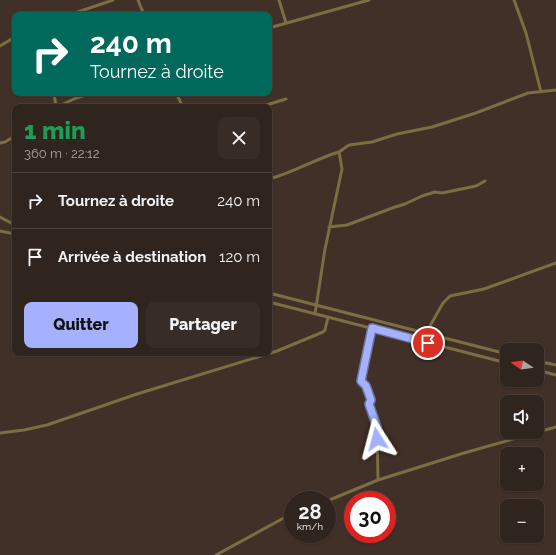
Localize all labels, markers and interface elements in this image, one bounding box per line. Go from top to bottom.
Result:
text: 240 m [90,27,172,60]
icon: right [24,28,76,80]
text: Tournez à droite [90,61,224,82]
text: 1 min [24,116,86,145]
button: close [218,117,260,159]
text: 360 m · 22:12 [24,146,99,161]
icon: right [24,190,46,212]
text: Tournez à droite [58,192,174,210]
text: 240 m [217,192,260,210]
icon: arrive [24,246,46,268]
text: Arrivée à destination [58,248,206,266]
text: 120 m [219,248,260,266]
button: Quitter [24,302,138,348]
button: Partager [146,302,260,348]
pin [411,326,445,360]
icon: arrive [417,332,439,354]
north arrow [500,343,544,387]
map controls [500,343,544,543]
button: sound [500,395,544,439]
position arrow [356,418,398,460]
button: + [500,447,544,491]
speed limit sign: 30 [344,491,396,543]
button: − [500,499,544,543]
text: 28 [298,500,322,524]
text: km/h [297,521,323,532]

